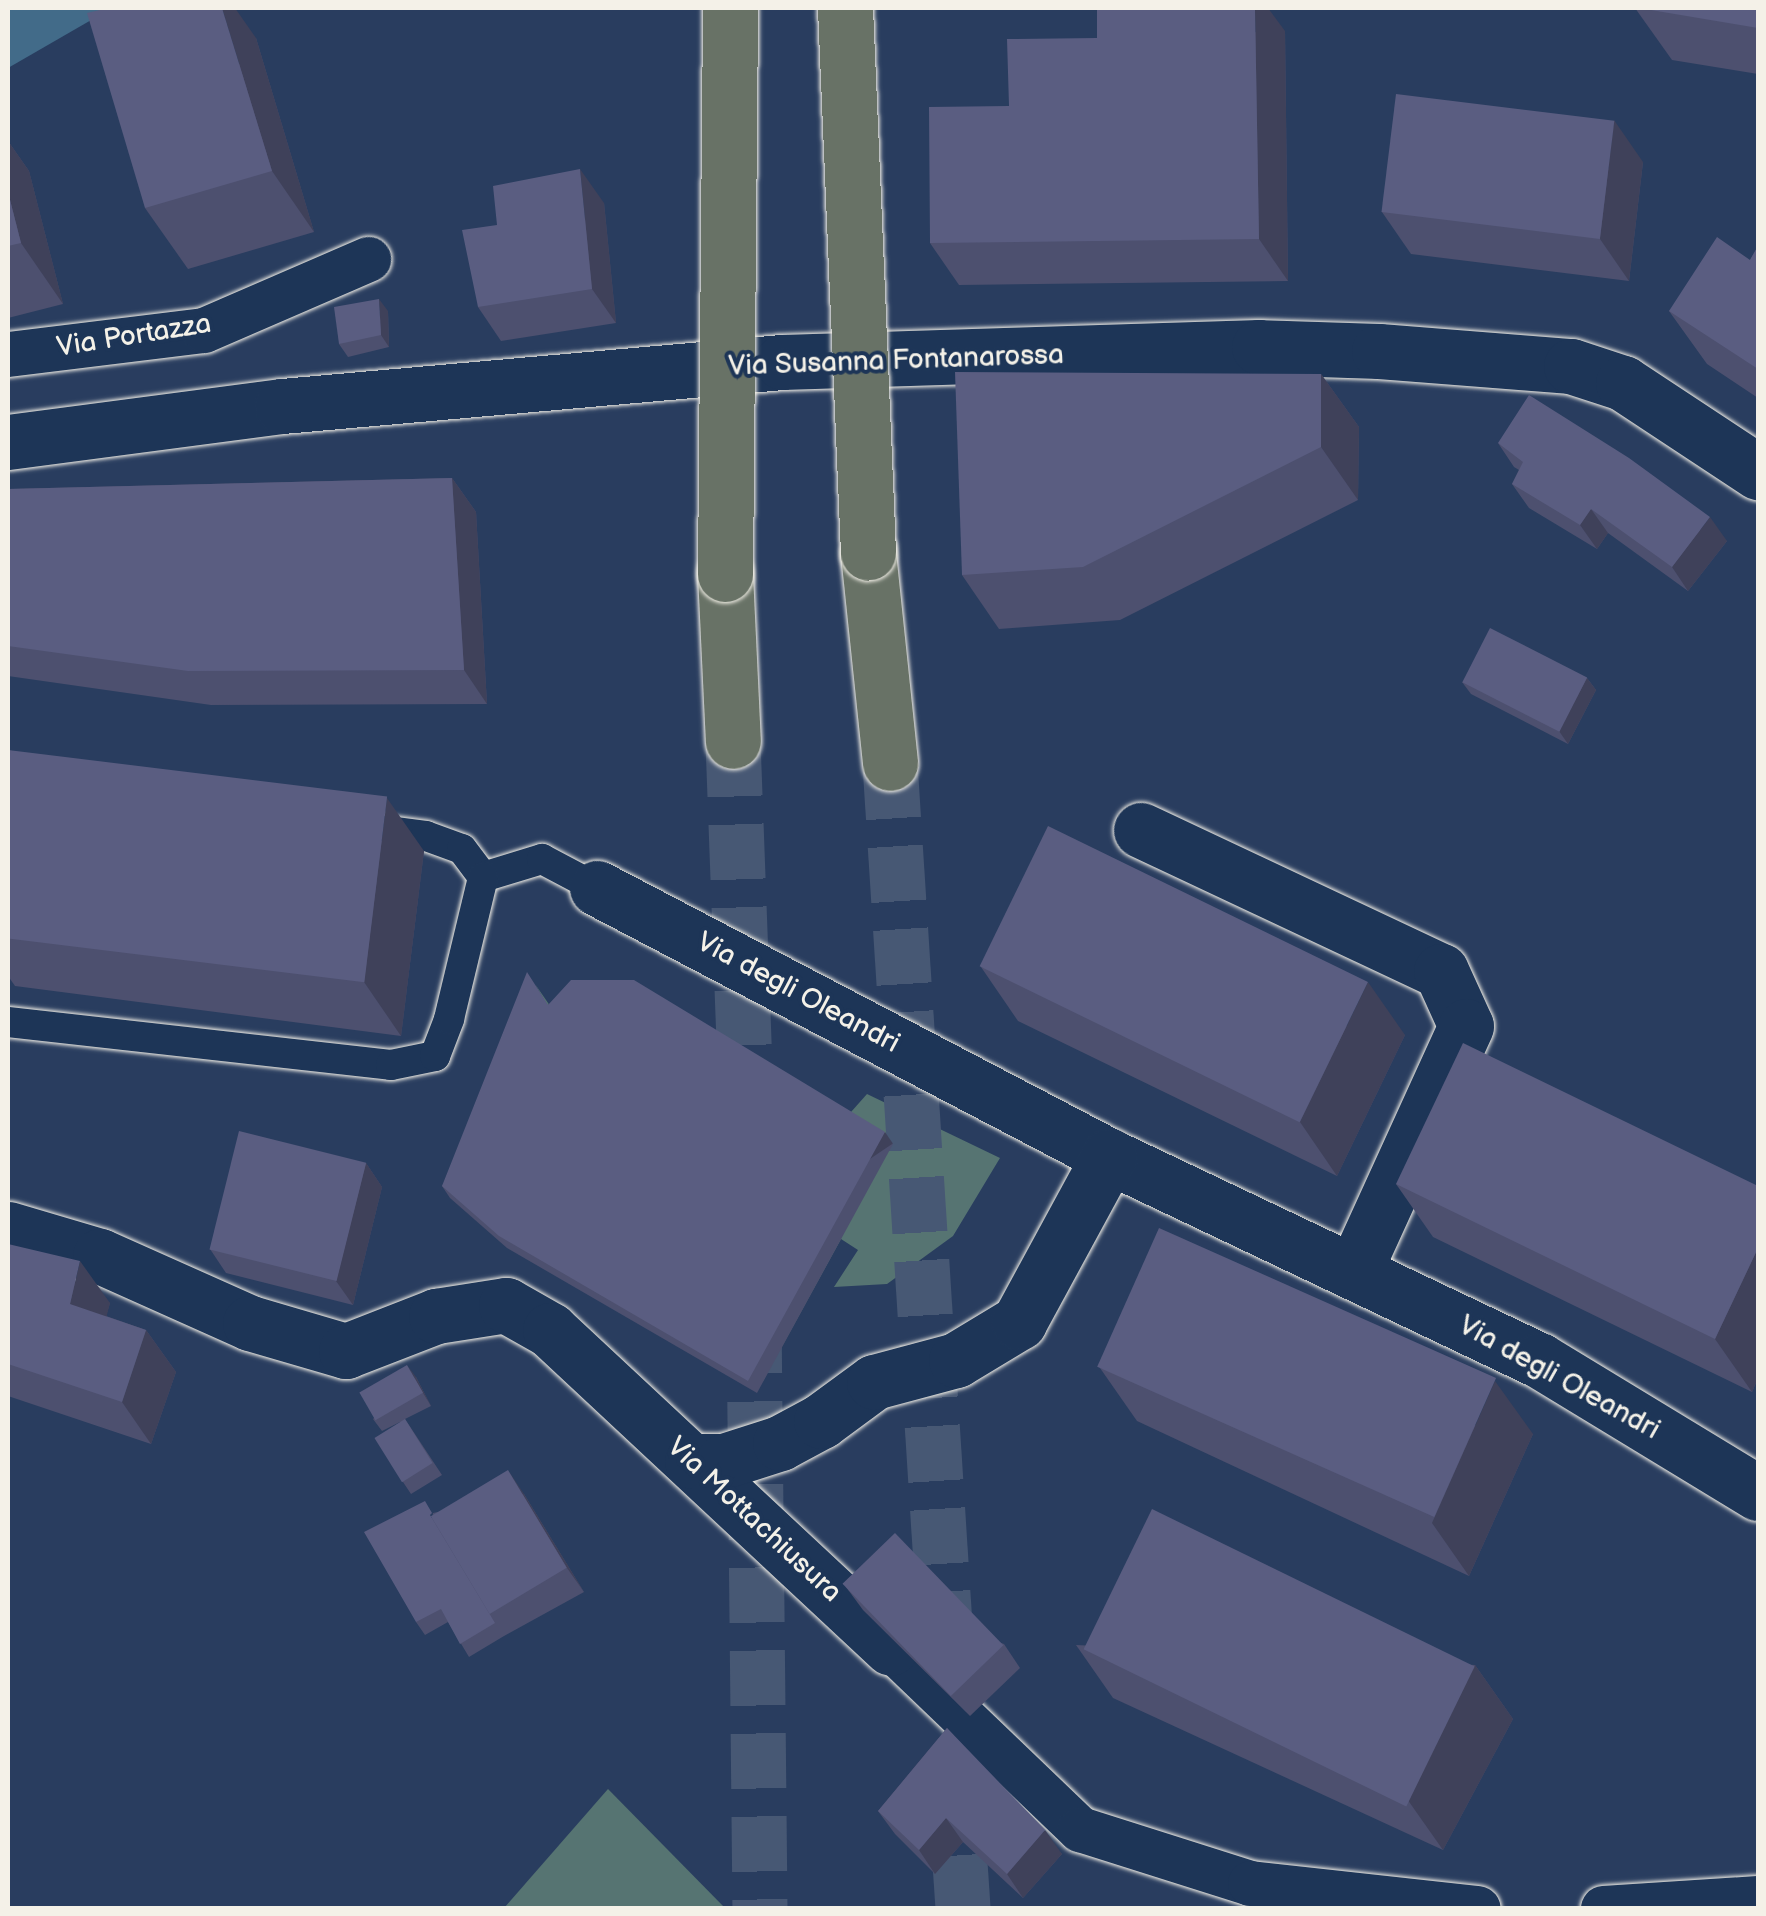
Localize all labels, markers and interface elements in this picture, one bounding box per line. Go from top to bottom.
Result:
street label: Via Portazza [54,307,214,365]
street label: Via Susanna Fontanarossa [727,338,1065,384]
street label: Via degli Oleandri [691,925,905,1061]
street label: Via degli Oleandri [1453,1309,1665,1447]
street label: Via Mottachiusura [660,1430,848,1610]

